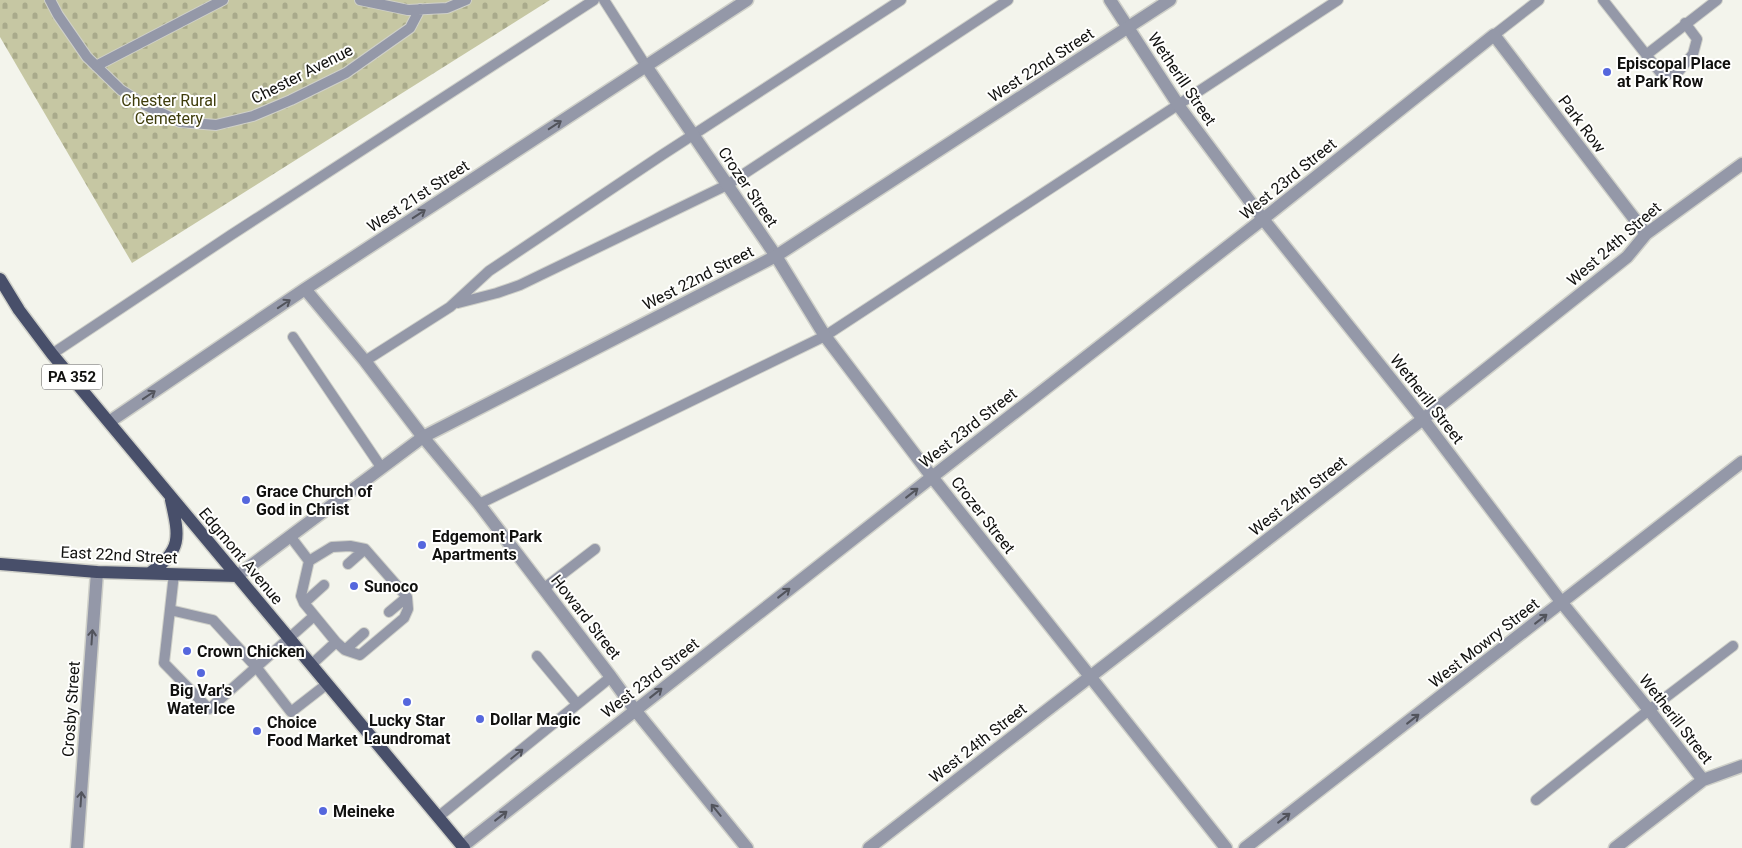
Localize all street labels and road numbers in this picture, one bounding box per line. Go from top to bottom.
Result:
street label: West 22nd Street [985,24,1097,106]
street label: Wetherill Street [1144,29,1220,129]
street label: Chester Avenue [248,40,356,108]
street label: Park Row [1554,91,1610,157]
street label: West 23rd Street [1236,134,1340,224]
street label: Crozer Street [714,143,782,231]
street label: West 21st Street [364,156,472,236]
street label: West 24th Street [1563,198,1665,290]
street label: West 22nd Street [639,242,757,314]
street label: Wetherill Street [1386,351,1468,447]
road number: PA 352 [42,364,102,390]
street label: West 23rd Street [916,384,1020,472]
street label: West 24th Street [1246,452,1350,540]
street label: Crozer Street [947,473,1019,557]
street label: Edgmont Avenue [195,504,287,608]
street label: East 22nd Street [60,542,178,568]
street label: Howard Street [547,571,625,663]
street label: West Mowry Street [1425,594,1543,692]
street label: West 23rd Street [598,634,702,722]
street label: Crosby Street [58,661,84,757]
street label: Wetherill Street [1635,671,1717,767]
street label: West 24th Street [926,699,1030,787]

